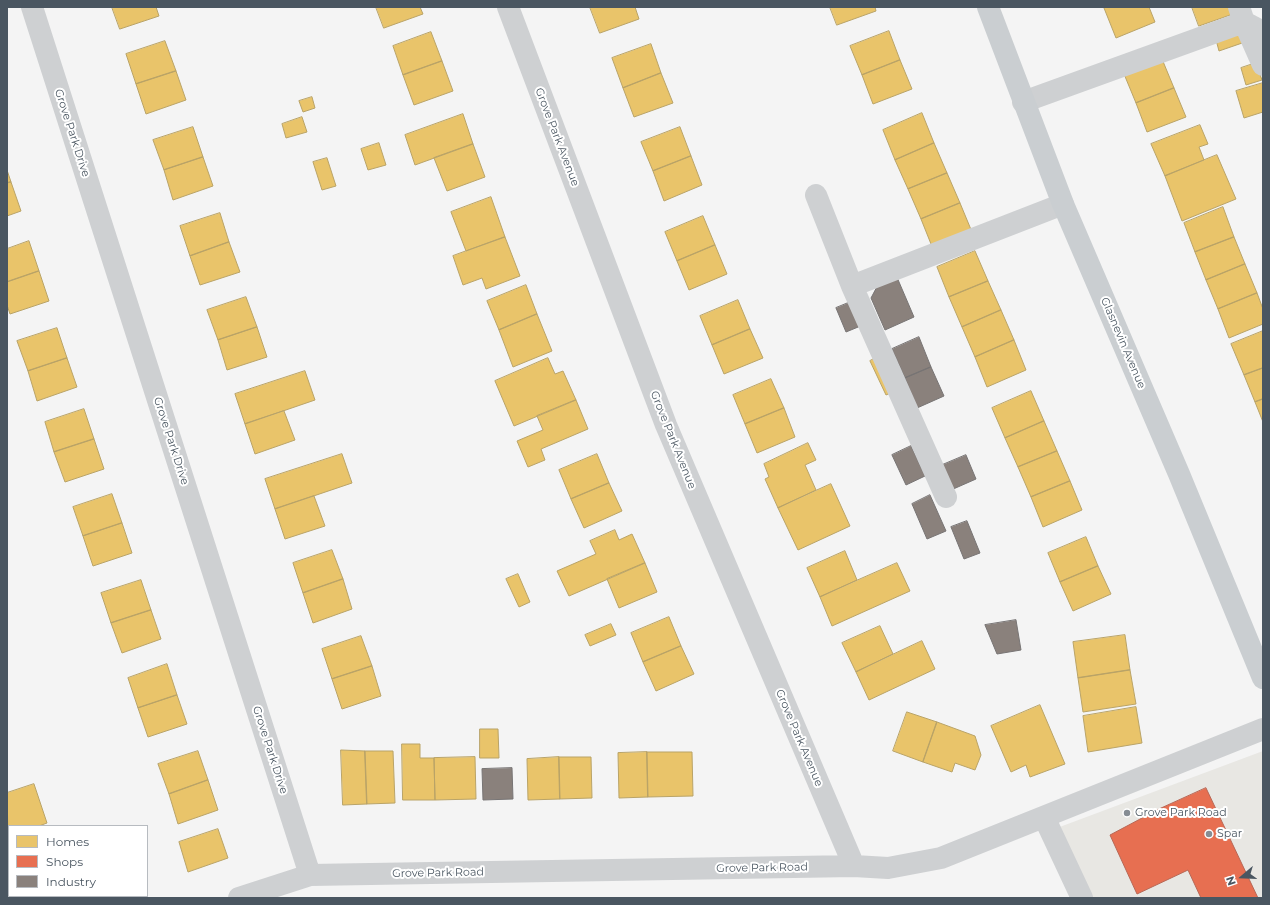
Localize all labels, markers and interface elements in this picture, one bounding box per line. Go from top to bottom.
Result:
street label: Grove Park Avenue [532,86,582,188]
street label: Grove Park Drive [52,87,92,179]
street label: Glasnevin Avenue [1098,295,1148,391]
street label: Grove Park Avenue [647,389,699,491]
street label: Grove Park Drive [151,395,191,487]
street label: Grove Park Avenue [773,687,825,789]
street label: Grove Park Drive [250,704,290,796]
place label: Grove Park Road [1135,806,1227,820]
marker: Grove Park Road [1122,808,1132,818]
legend [8,825,148,897]
place label: Spar [1217,827,1242,841]
marker: Spar [1204,829,1214,839]
text: Homes [46,834,89,849]
text: Shops [46,854,83,869]
north arrow [1222,857,1262,897]
street label: Grove Park Road [716,861,808,875]
street label: Grove Park Road [392,866,484,880]
text: Industry [46,874,96,889]
text: N [1223,874,1239,887]

